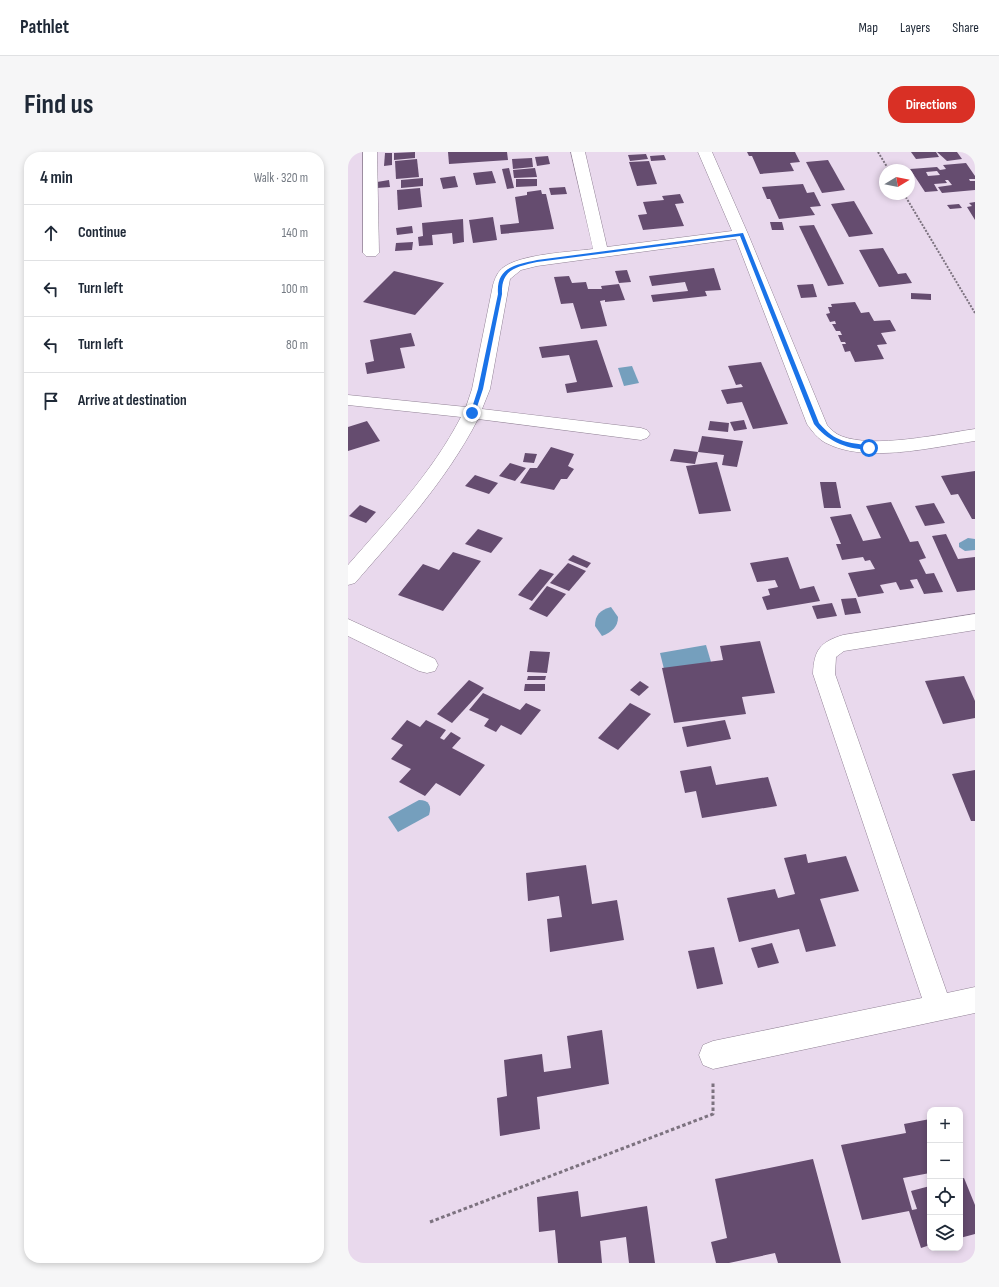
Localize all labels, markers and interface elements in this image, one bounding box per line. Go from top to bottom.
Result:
text: Pathlet [20,16,69,39]
text: Map [858,19,878,36]
text: Layers [900,19,930,36]
text: Share [952,19,979,36]
button: Directions [888,86,975,123]
text: Find us [24,88,93,121]
north arrow [879,164,915,200]
text: 4 min [40,168,73,188]
text: Walk · 320 m [254,170,308,186]
icon: ahead [40,222,62,244]
text: Continue [78,223,127,242]
text: 140 m [282,225,308,241]
icon: left [40,278,62,300]
text: Turn left [78,279,123,298]
text: 100 m [281,281,308,297]
icon: left [40,334,62,356]
text: Turn left [78,335,123,354]
text: 80 m [286,337,308,353]
icon: arrive [40,390,62,412]
text: Arrive at destination [78,391,187,410]
route end [463,404,481,422]
route start [860,439,878,457]
map controls [927,1107,963,1251]
button: + [927,1107,963,1143]
button: − [927,1143,963,1179]
button: locate [927,1179,963,1215]
button: layers [927,1215,963,1251]

